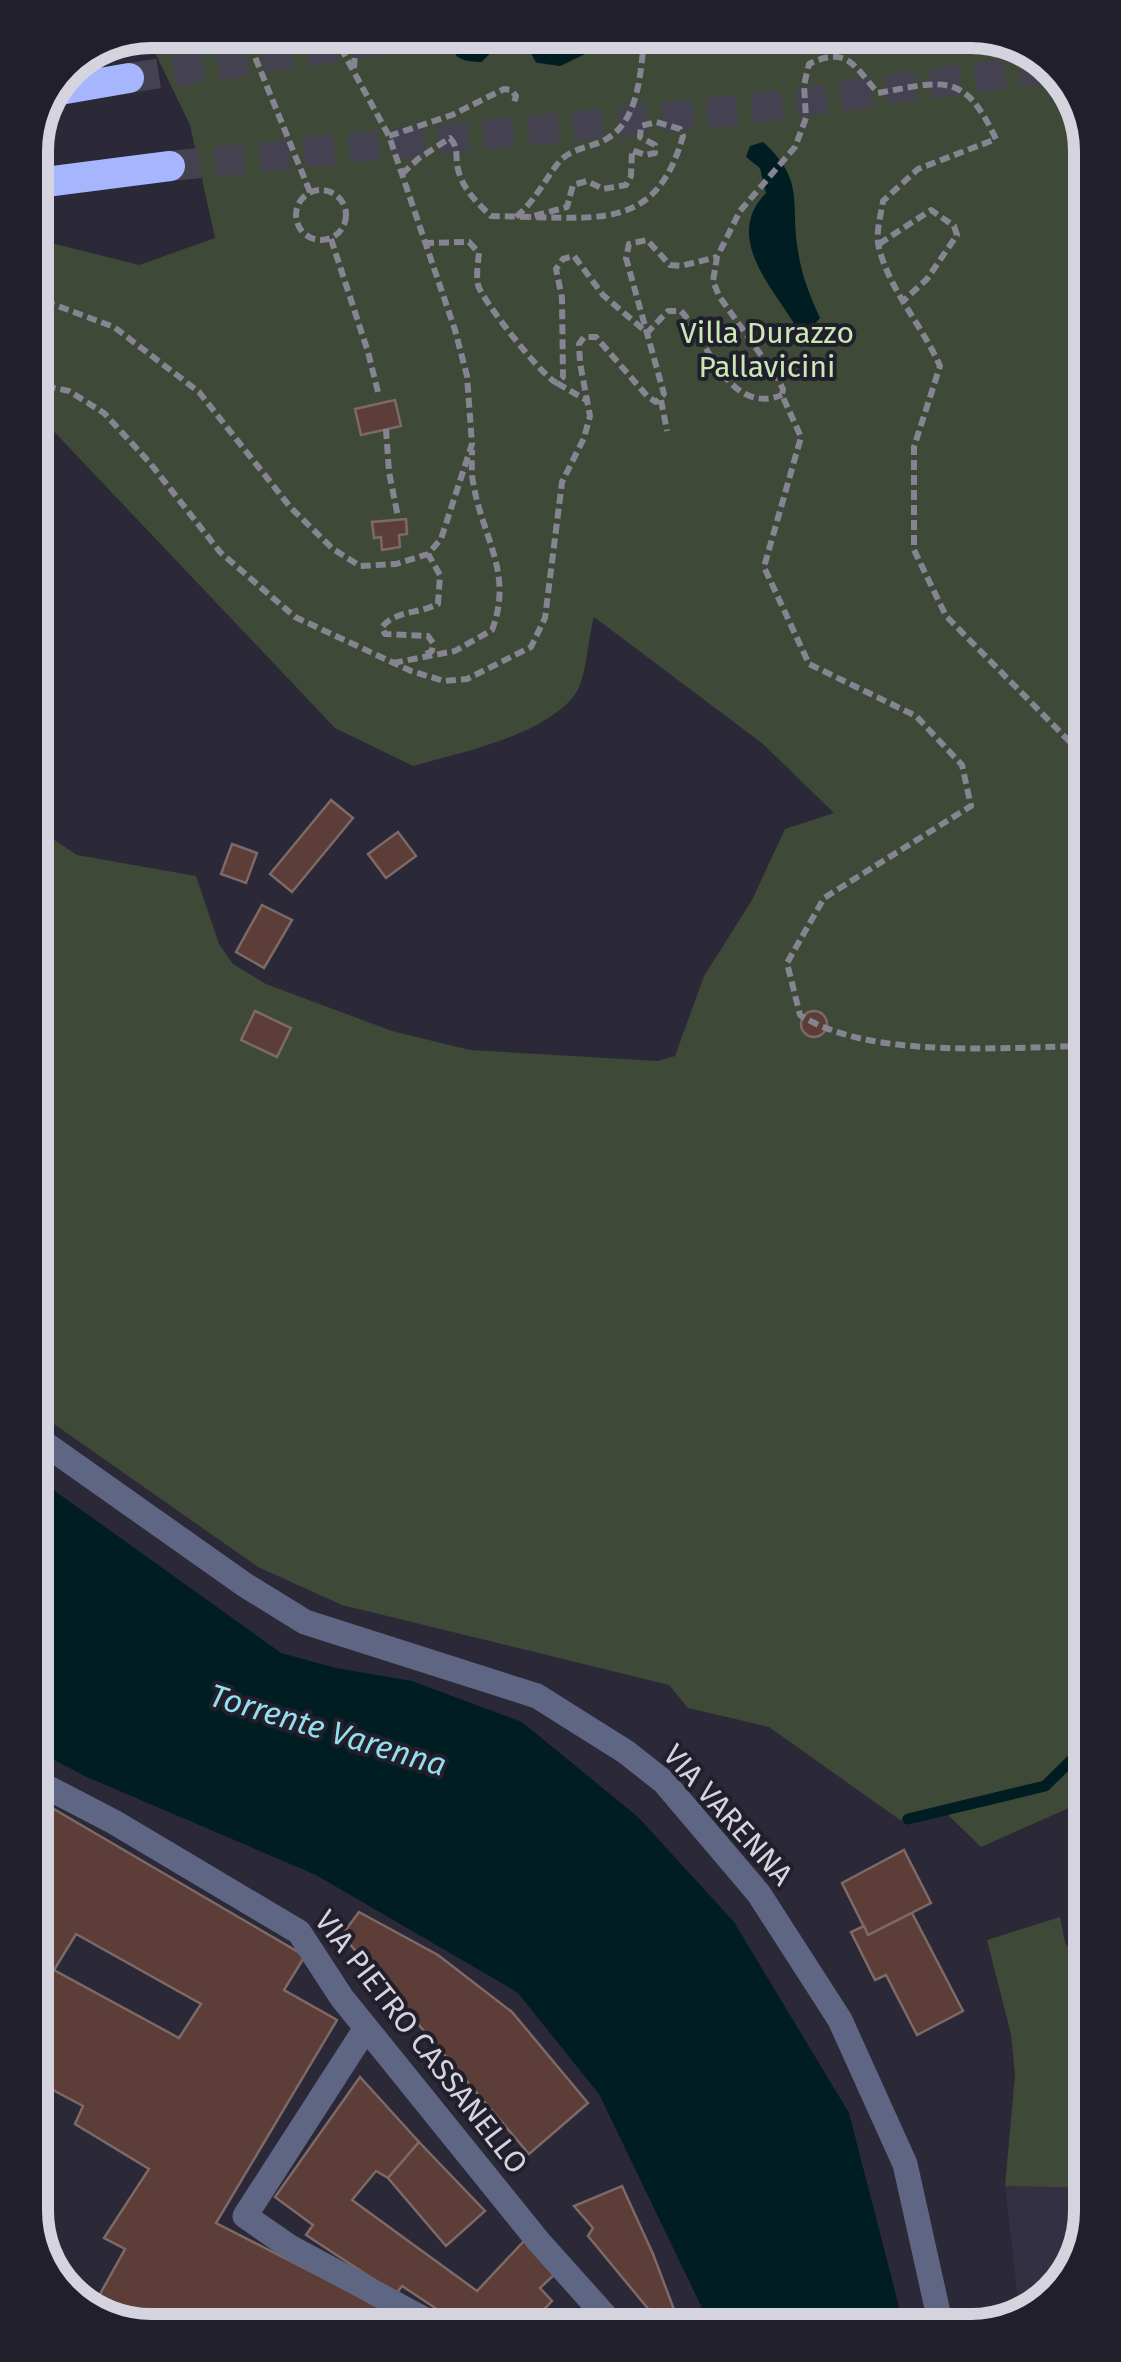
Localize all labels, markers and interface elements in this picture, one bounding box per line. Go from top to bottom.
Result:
park label: Villa Durazzo Pallavicini [680,315,854,385]
water label: Torrente Varenna [205,1676,451,1784]
street label: VIA VARENNA [656,1737,801,1893]
street label: VIA PIETRO CASSANELLO [307,1903,535,2181]

